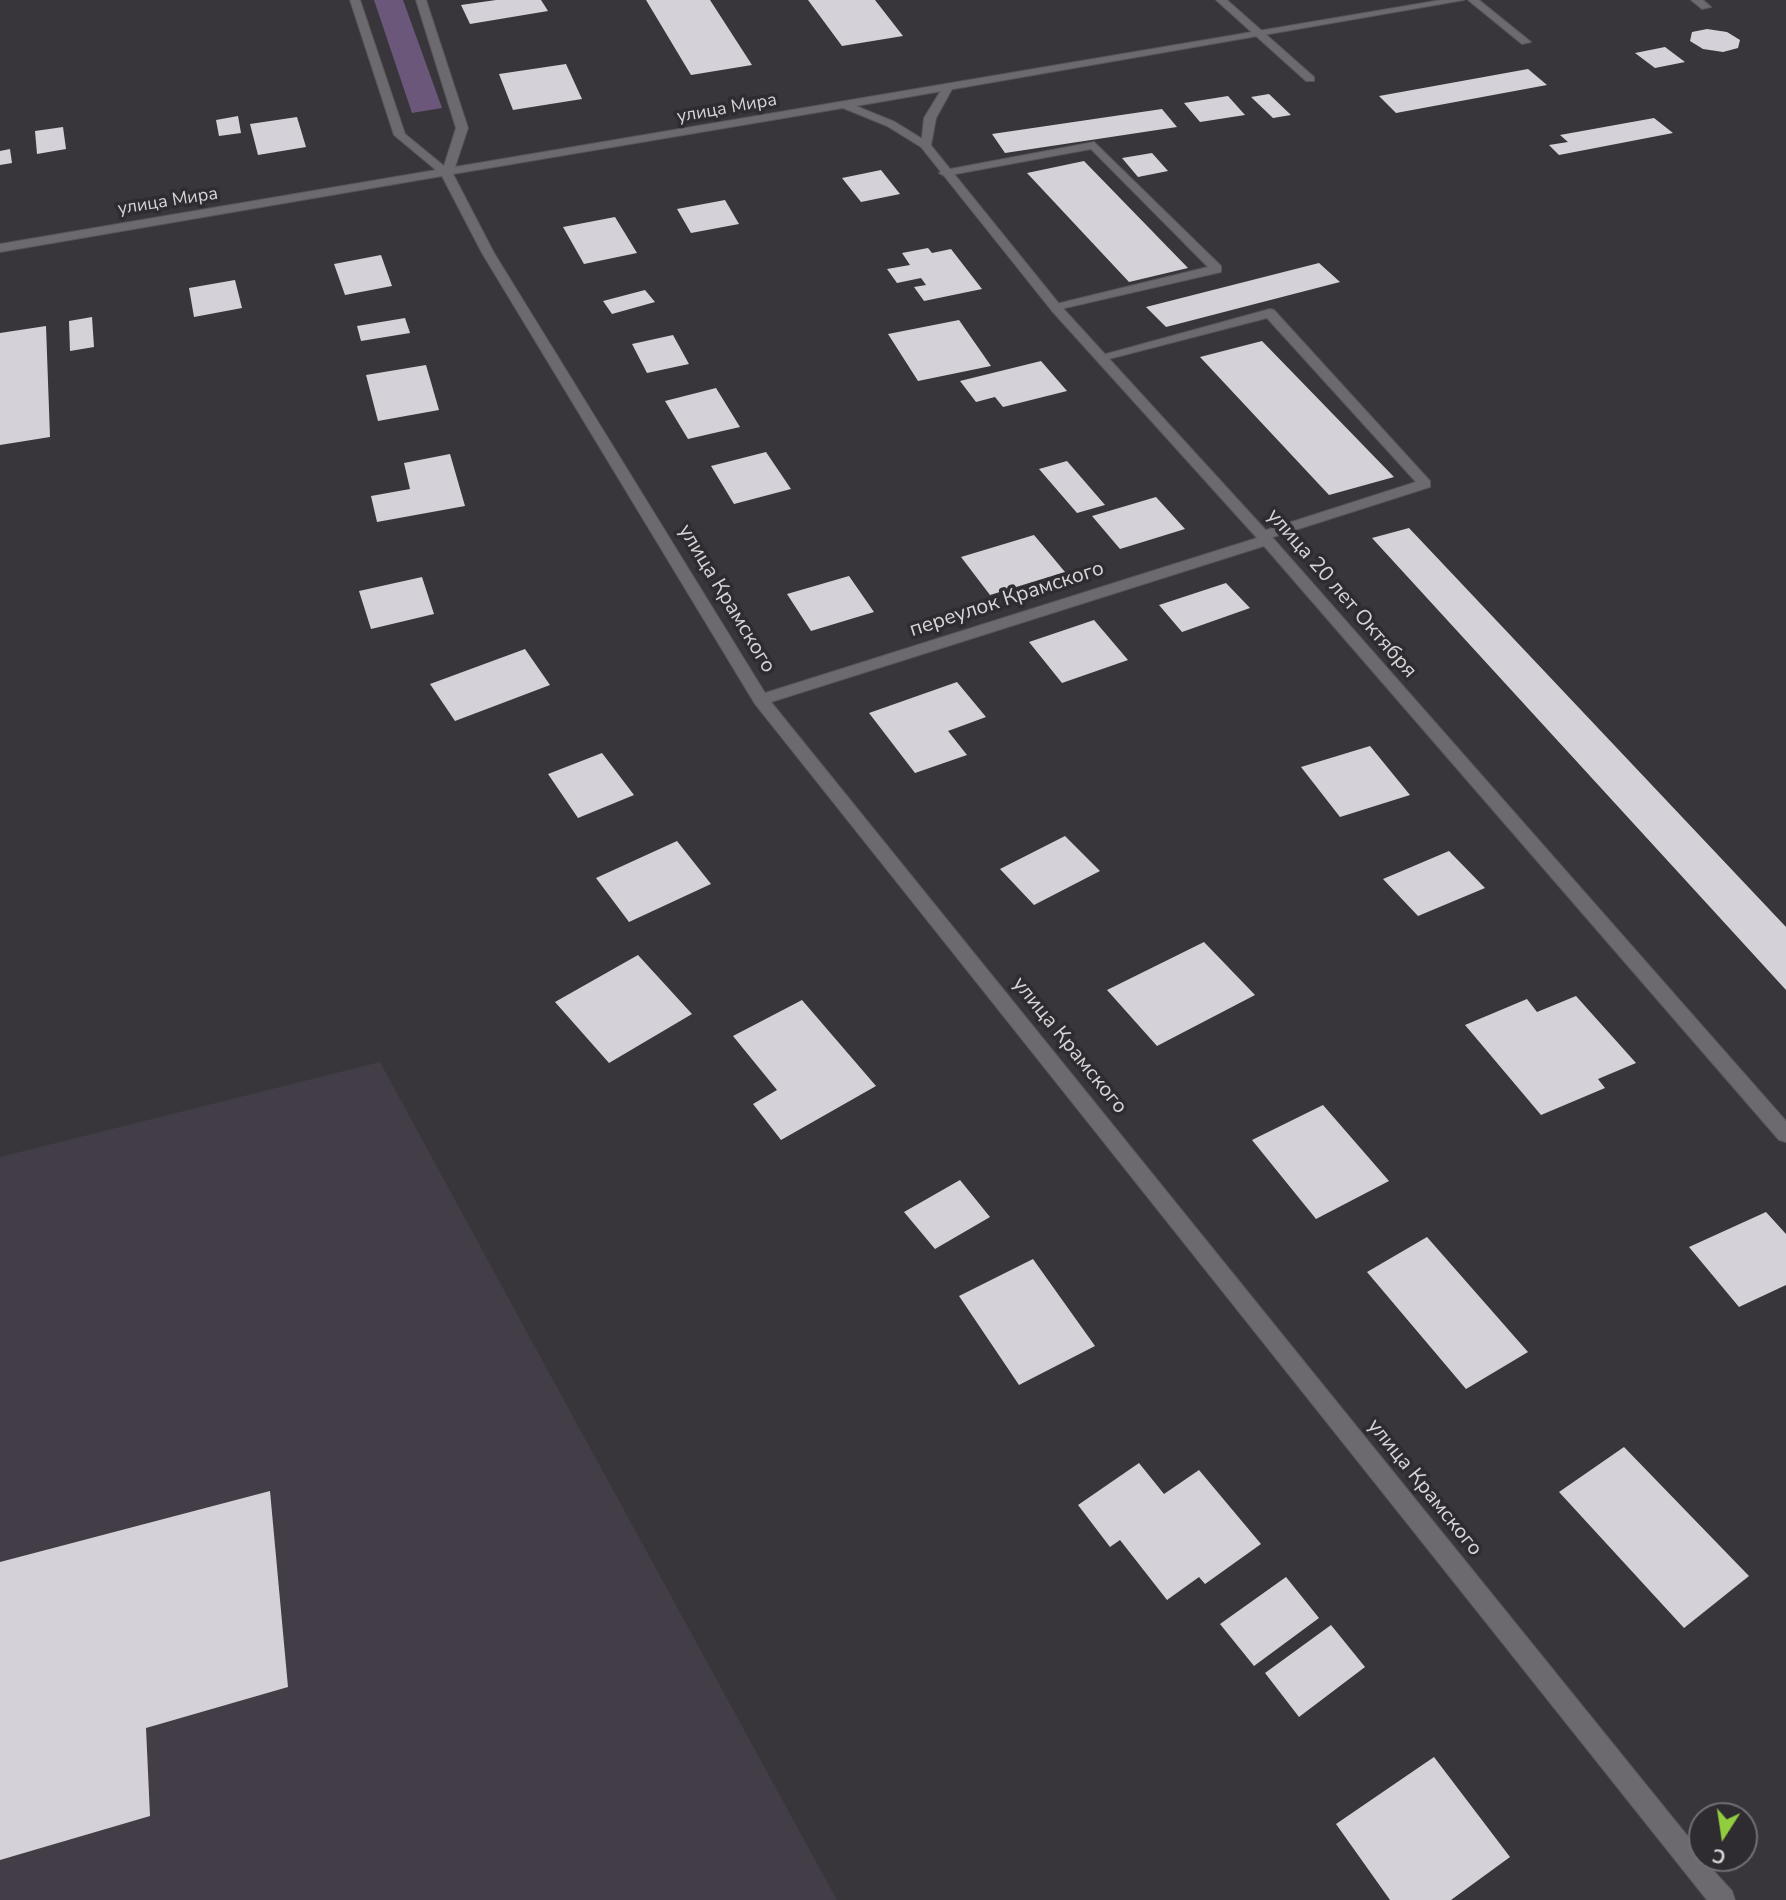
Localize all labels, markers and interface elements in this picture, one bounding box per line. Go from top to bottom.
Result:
street label: улица Мира [675,90,779,128]
street label: улица Мира [116,183,220,221]
street label: улица 20 лет Октября [1261,504,1421,684]
street label: улица Крамского [672,520,780,678]
street label: переулок Крамского [907,557,1107,643]
street label: улица Крамского [1006,972,1132,1120]
street label: улица Крамского [1361,1414,1487,1562]
north arrow [1688,1802,1758,1872]
text: С [1710,1842,1728,1870]

